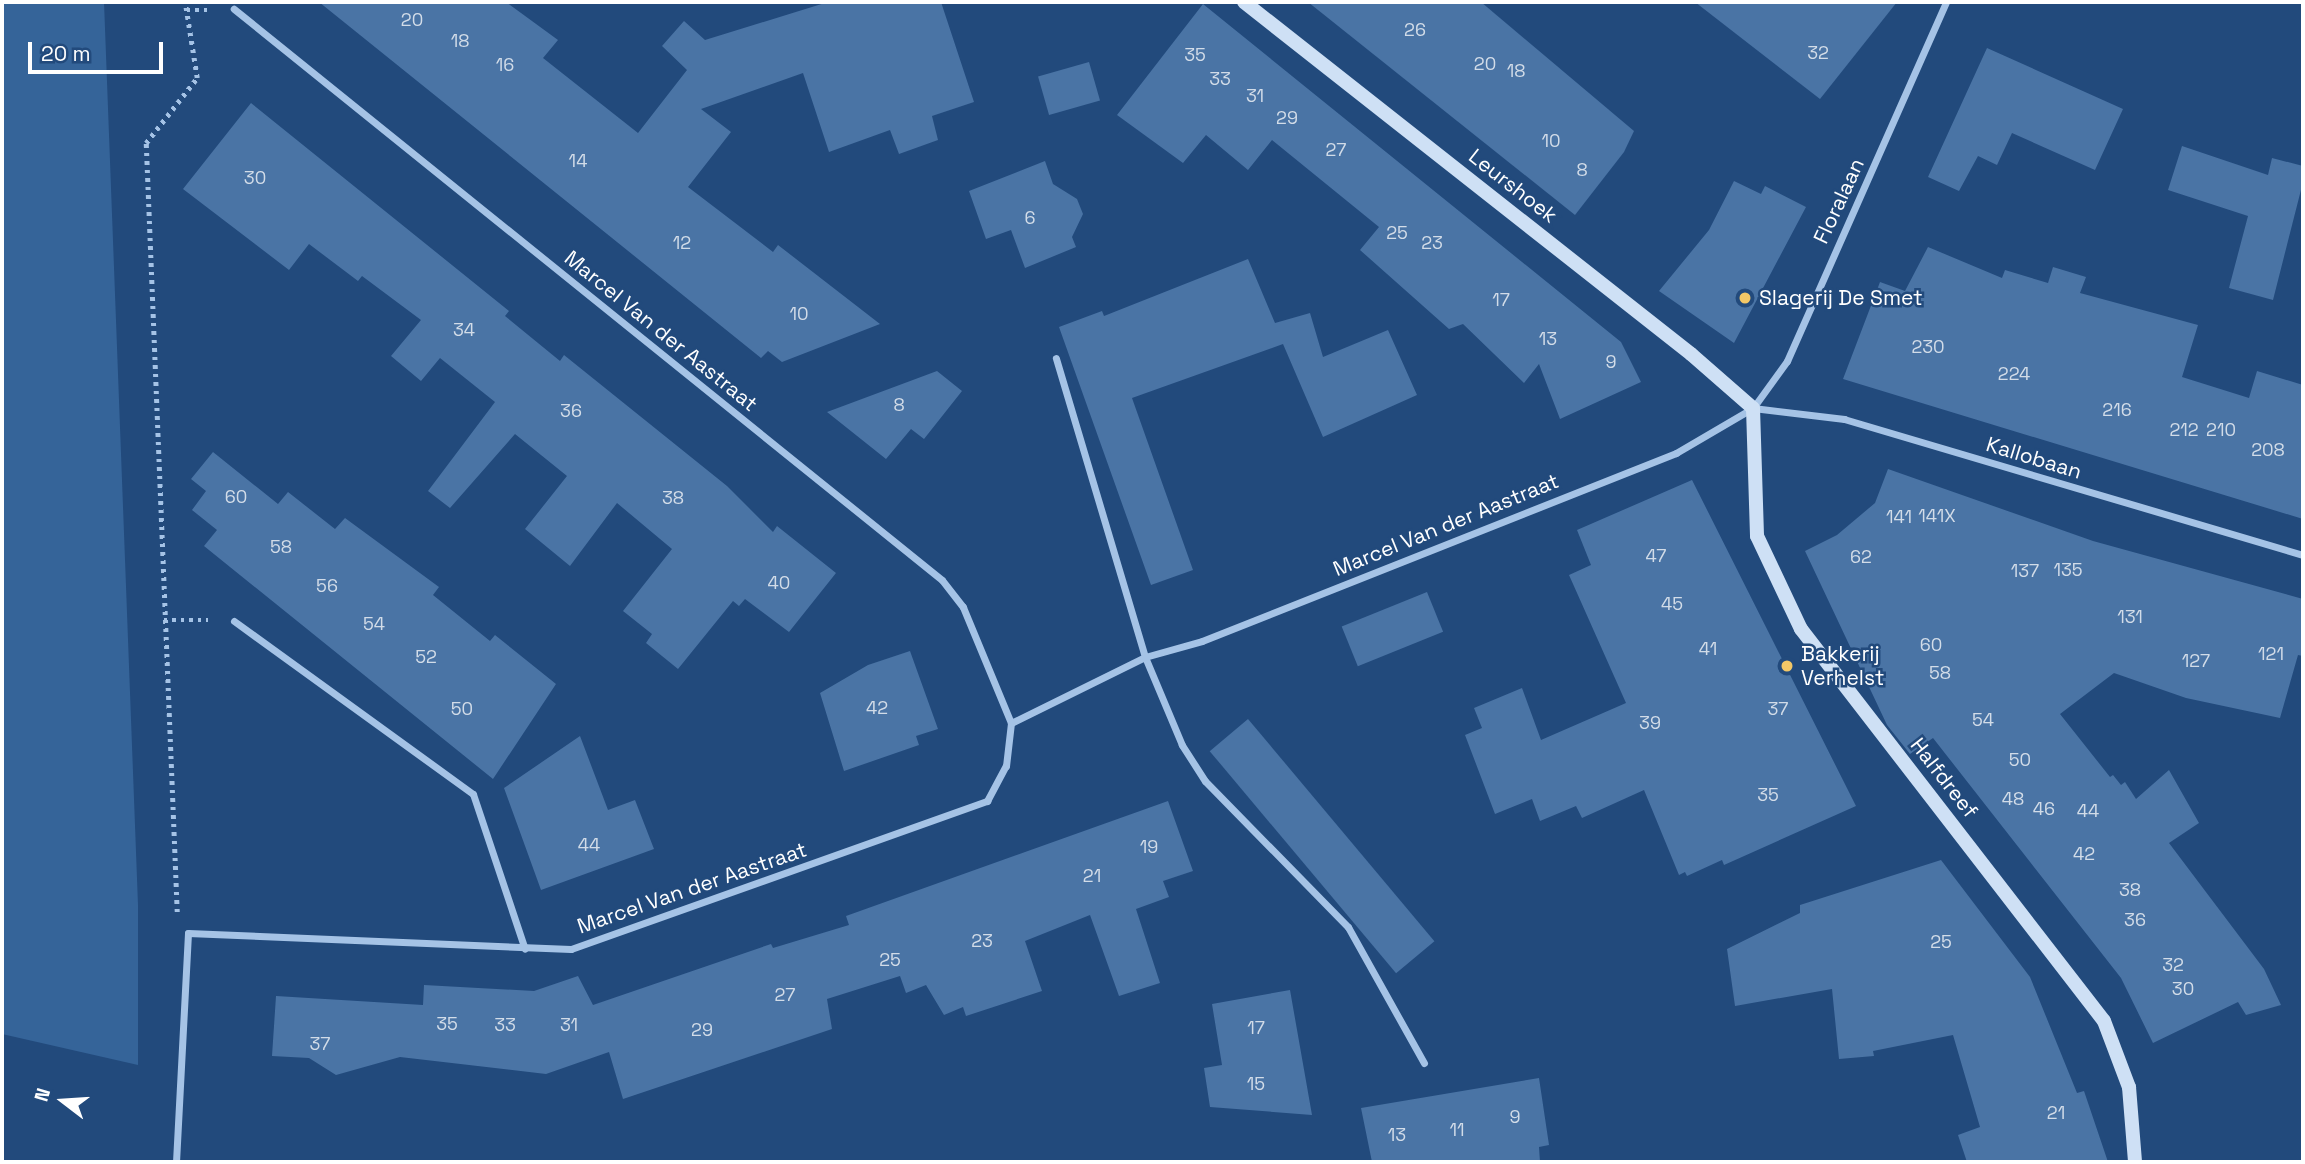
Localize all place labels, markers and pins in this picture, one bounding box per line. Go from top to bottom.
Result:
place label: Slagerij De Smet [1759,285,1923,311]
marker: Slagerij De Smet [1737,290,1753,306]
place label: Bakkerij Verhelst [1801,641,1885,691]
marker: Bakkerij Verhelst [1779,658,1795,674]

